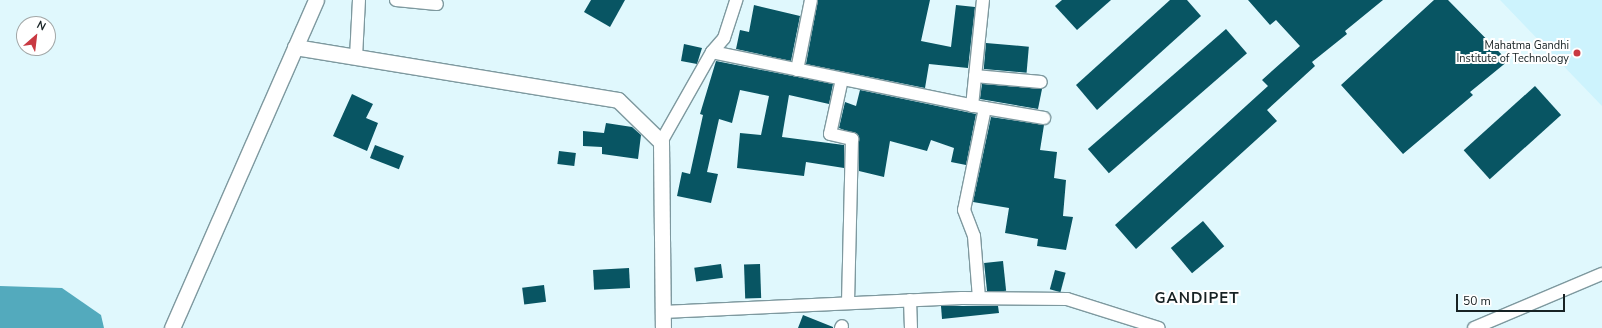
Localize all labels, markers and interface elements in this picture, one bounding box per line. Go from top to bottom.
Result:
north arrow [16,16,56,56]
text: N [34,17,49,34]
place label: Mahatma Gandhi Institute of Technology [1456,40,1569,66]
marker: Mahatma Gandhi Institute of Technology [1572,48,1582,58]
scale bar [1458,286,1567,312]
district label: GANDIPET [1154,290,1240,308]
text: 50 m [1463,293,1491,309]

